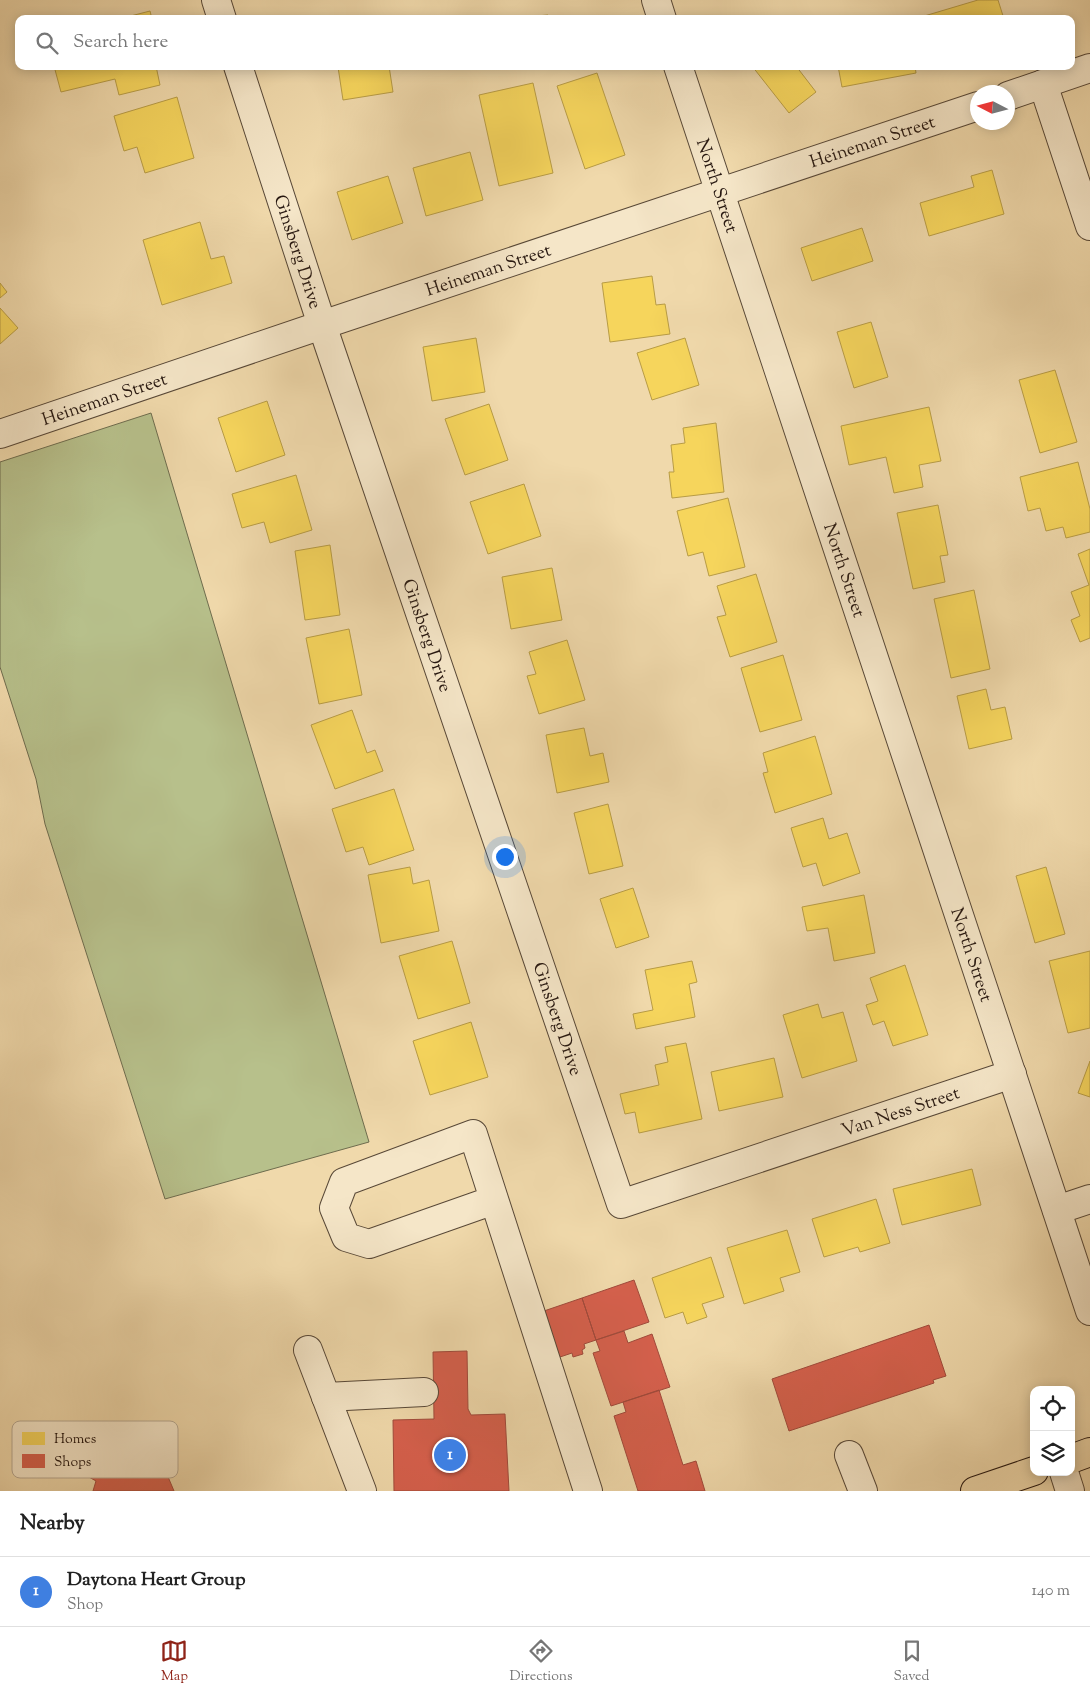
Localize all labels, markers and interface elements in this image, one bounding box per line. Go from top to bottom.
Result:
search box [15,15,1075,70]
icon: search [33,29,61,57]
text: Search here [73,29,168,56]
north arrow [970,85,1015,130]
street label: Heineman Street [807,110,939,176]
street label: North Street [688,136,743,237]
street label: Ginsberg Drive [266,192,327,312]
street label: Heineman Street [423,238,555,305]
street label: Heineman Street [39,367,171,434]
street label: North Street [815,520,871,621]
street label: Ginsberg Drive [394,576,457,696]
your location [492,844,518,870]
street label: North Street [942,905,998,1006]
street label: Ginsberg Drive [525,959,587,1080]
street label: Van Ness Street [838,1081,963,1145]
map controls [1030,1386,1075,1476]
button: locate [1030,1386,1075,1431]
legend [12,1421,178,1478]
text: Homes [54,1430,96,1450]
button: layers [1030,1431,1075,1476]
pin: 1 [434,1436,466,1474]
text: Shops [54,1453,91,1473]
text: Nearby [20,1509,85,1539]
text: Daytona Heart Group [67,1567,246,1594]
text: 1 [33,1580,39,1603]
text: 140 m [1032,1580,1070,1603]
text: Shop [67,1594,103,1617]
tab: Map [160,1637,188,1687]
tab: Directions [509,1637,573,1687]
tab: Saved [894,1637,929,1687]

